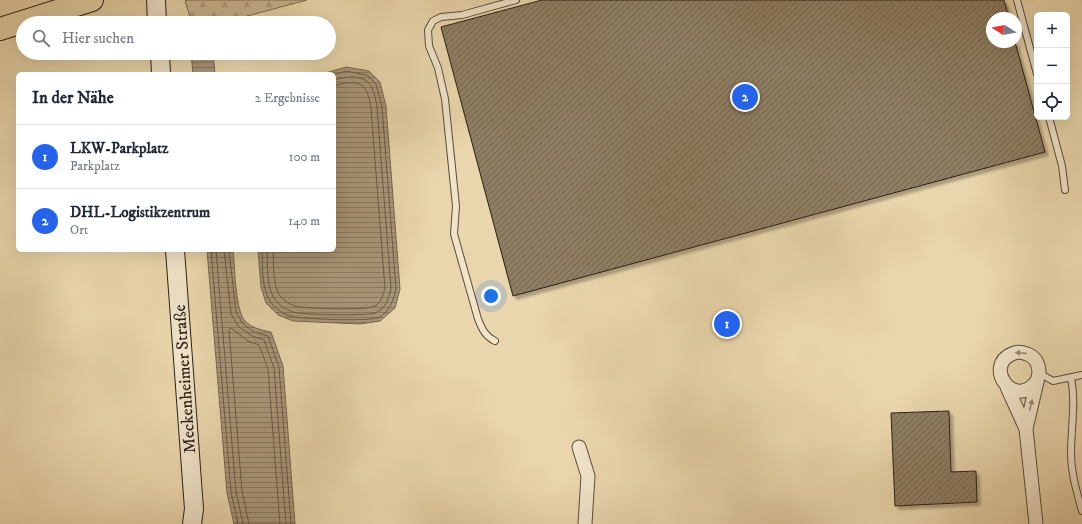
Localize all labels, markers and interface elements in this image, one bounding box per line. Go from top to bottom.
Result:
north arrow [986,12,1022,48]
map controls [1034,12,1070,120]
button: + [1034,12,1070,48]
search box [16,16,336,60]
icon: search [30,27,52,49]
text: Hier suchen [62,29,134,48]
button: − [1034,48,1070,84]
pin: 2 [732,82,758,112]
button: locate [1034,84,1070,120]
text: In der Nähe [32,87,114,109]
text: 2 Ergebnisse [255,90,320,106]
text: LKW-Parkplatz [70,139,169,158]
text: 1 [43,149,47,165]
text: 100 m [289,149,320,165]
text: Parkplatz [70,158,120,174]
text: DHL-Logistikzentrum [70,203,210,222]
text: 2 [42,213,48,229]
text: 140 m [288,213,320,229]
text: Ort [70,222,88,238]
your location [481,286,501,306]
street label: Meckenheimer Straße [169,304,201,454]
pin: 1 [714,309,740,339]
one-way arrow [1015,350,1027,357]
one-way arrow [1029,399,1035,411]

